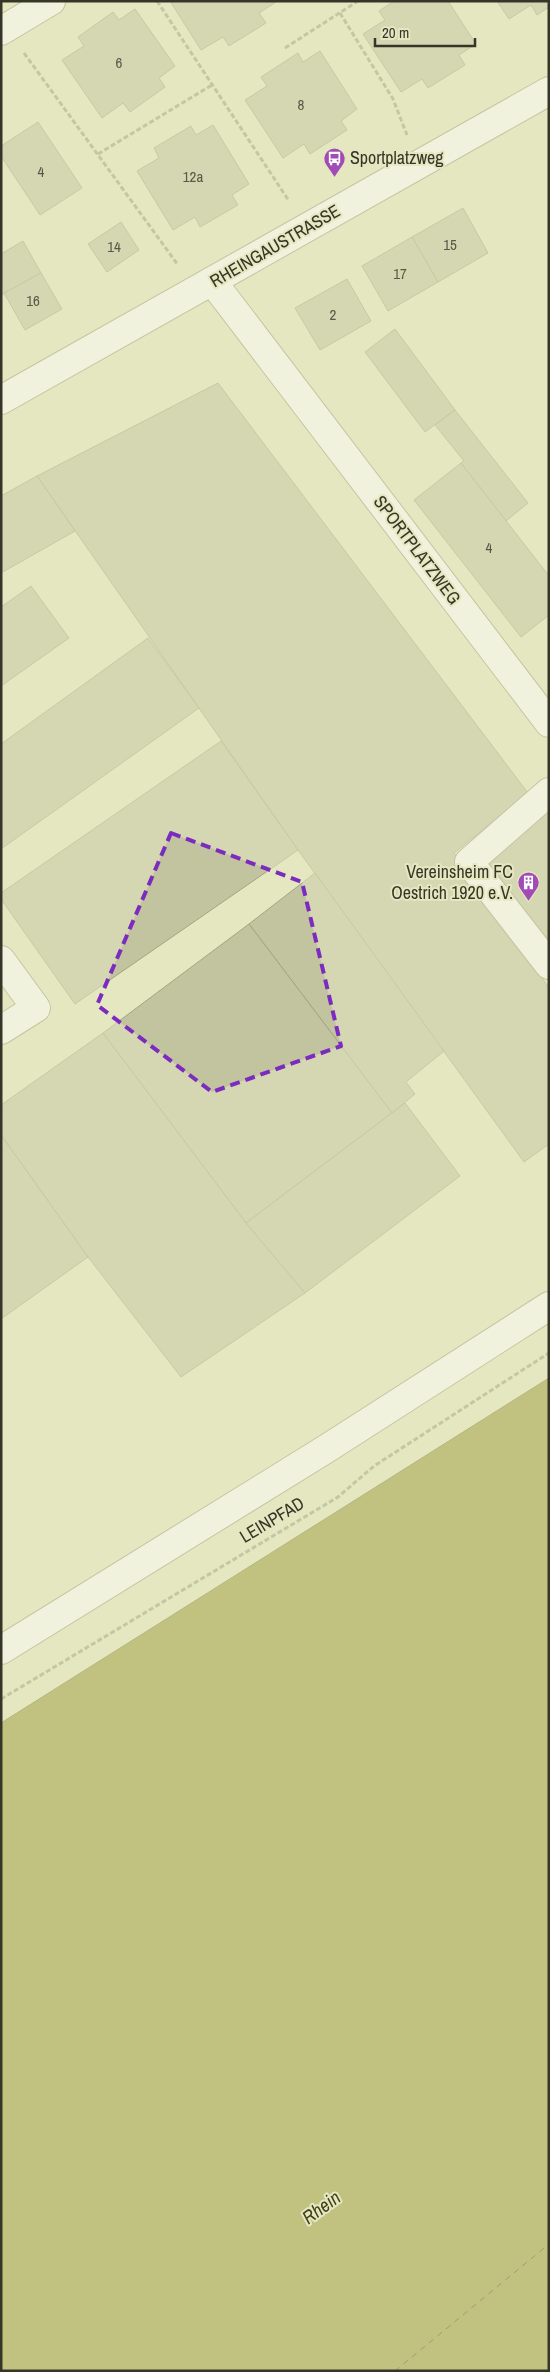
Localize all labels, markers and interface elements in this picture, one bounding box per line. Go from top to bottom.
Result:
scale bar [375,15,475,47]
text: 20 m [382,22,409,43]
house number: 6 [116,52,123,73]
house number: 8 [298,94,305,115]
place label: Sportplatzweg [350,145,444,170]
bus stop icon: Sportplatzweg [322,146,346,177]
house number: 4 [38,161,45,182]
house number: 12a [183,166,203,187]
street label: RHEINGAUSTRASSE [205,198,345,293]
house number: 15 [443,234,457,255]
house number: 14 [107,236,121,257]
house number: 17 [393,263,407,284]
house number: 16 [26,290,40,311]
house number: 2 [330,304,337,325]
street label: SPORTPLATZWEG [368,490,467,609]
house number: 4 [486,537,493,558]
place label: Vereinsheim FC Oestrich 1920 e.V. [391,859,513,905]
building icon: Vereinsheim FC Oestrich 1920 e.V. [517,870,541,901]
street label: LEINPFAD [235,1490,309,1549]
water label: Rhein [297,2184,345,2230]

